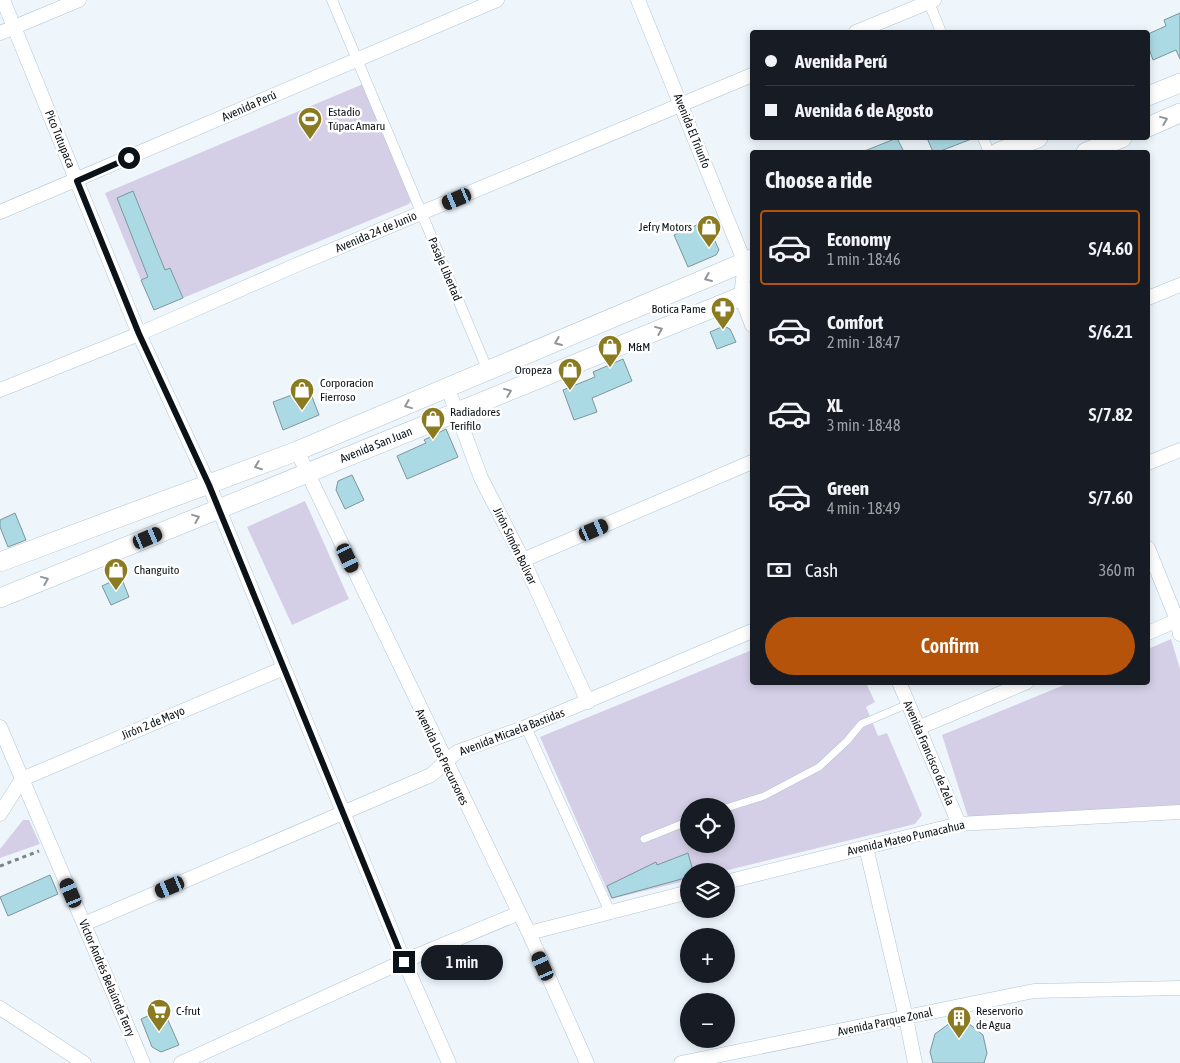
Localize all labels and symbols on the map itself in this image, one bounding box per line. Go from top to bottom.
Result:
street label: Avenida Perú [220,88,279,124]
street label: Avenida El Triunfo [671,92,713,171]
place label: Estadio Túpac Amaru [328,105,385,133]
sports icon: Estadio Túpac Amaru [297,106,323,140]
street label: Pico Tutupaca [42,108,78,170]
one-way arrow [1159,116,1168,127]
route start [118,147,140,169]
car [440,186,473,212]
street label: Avenida 24 de Junio [333,208,419,255]
shop icon: Jefry Motors [696,214,722,248]
place label: Jefry Motors [639,220,692,234]
street label: Pasaje Libertad [425,235,465,303]
one-way arrow [704,272,713,283]
pharmacy icon: Botica Pame [710,296,736,330]
place label: Botica Pame [651,302,706,316]
one-way arrow [654,326,663,336]
shop icon: M&M [597,334,623,368]
one-way arrow [554,335,563,346]
place label: M&M [628,340,650,354]
shop icon: Oropeza [557,357,583,391]
place label: Oropeza [515,363,552,377]
place label: Corporacion Fierroso [320,376,373,404]
shop icon: Corporacion Fierroso [289,377,315,411]
one-way arrow [503,387,512,398]
one-way arrow [404,398,413,409]
place label: Radiadores Terifilo [450,405,500,433]
shop icon: Radiadores Terifilo [420,406,446,440]
street label: Avenida San Juan [338,424,414,466]
one-way arrow [254,460,263,470]
street label: Jirón Simón Bolívar [490,505,540,587]
one-way arrow [191,514,199,524]
car [577,517,610,543]
car [131,525,164,551]
car [334,541,361,575]
shop icon: Changuito [103,557,129,591]
place label: Changuito [134,563,180,577]
one-way arrow [40,576,49,586]
street label: Avenida Francisco de Zela [901,698,957,808]
street label: Jirón 2 de Mayo [119,703,187,743]
street label: Avenida Micaela Bastidas [457,705,567,759]
street label: Avenida Los Precursores [413,707,471,807]
street label: Avenida Mateo Pumacahua [846,818,966,858]
car [153,874,186,900]
car [58,876,83,910]
street label: Víctor Andrés Belaúnde Terry [76,917,138,1039]
callout: 1 min [422,944,504,980]
car [530,949,555,983]
route end [393,951,415,973]
supermarket icon: C-frut [146,998,172,1032]
place label: C-frut [176,1004,201,1018]
place label: Reservorio de Agua [976,1004,1023,1032]
street label: Avenida Parque Zonal [836,1005,934,1039]
building icon: Reservorio de Agua [946,1005,972,1039]

